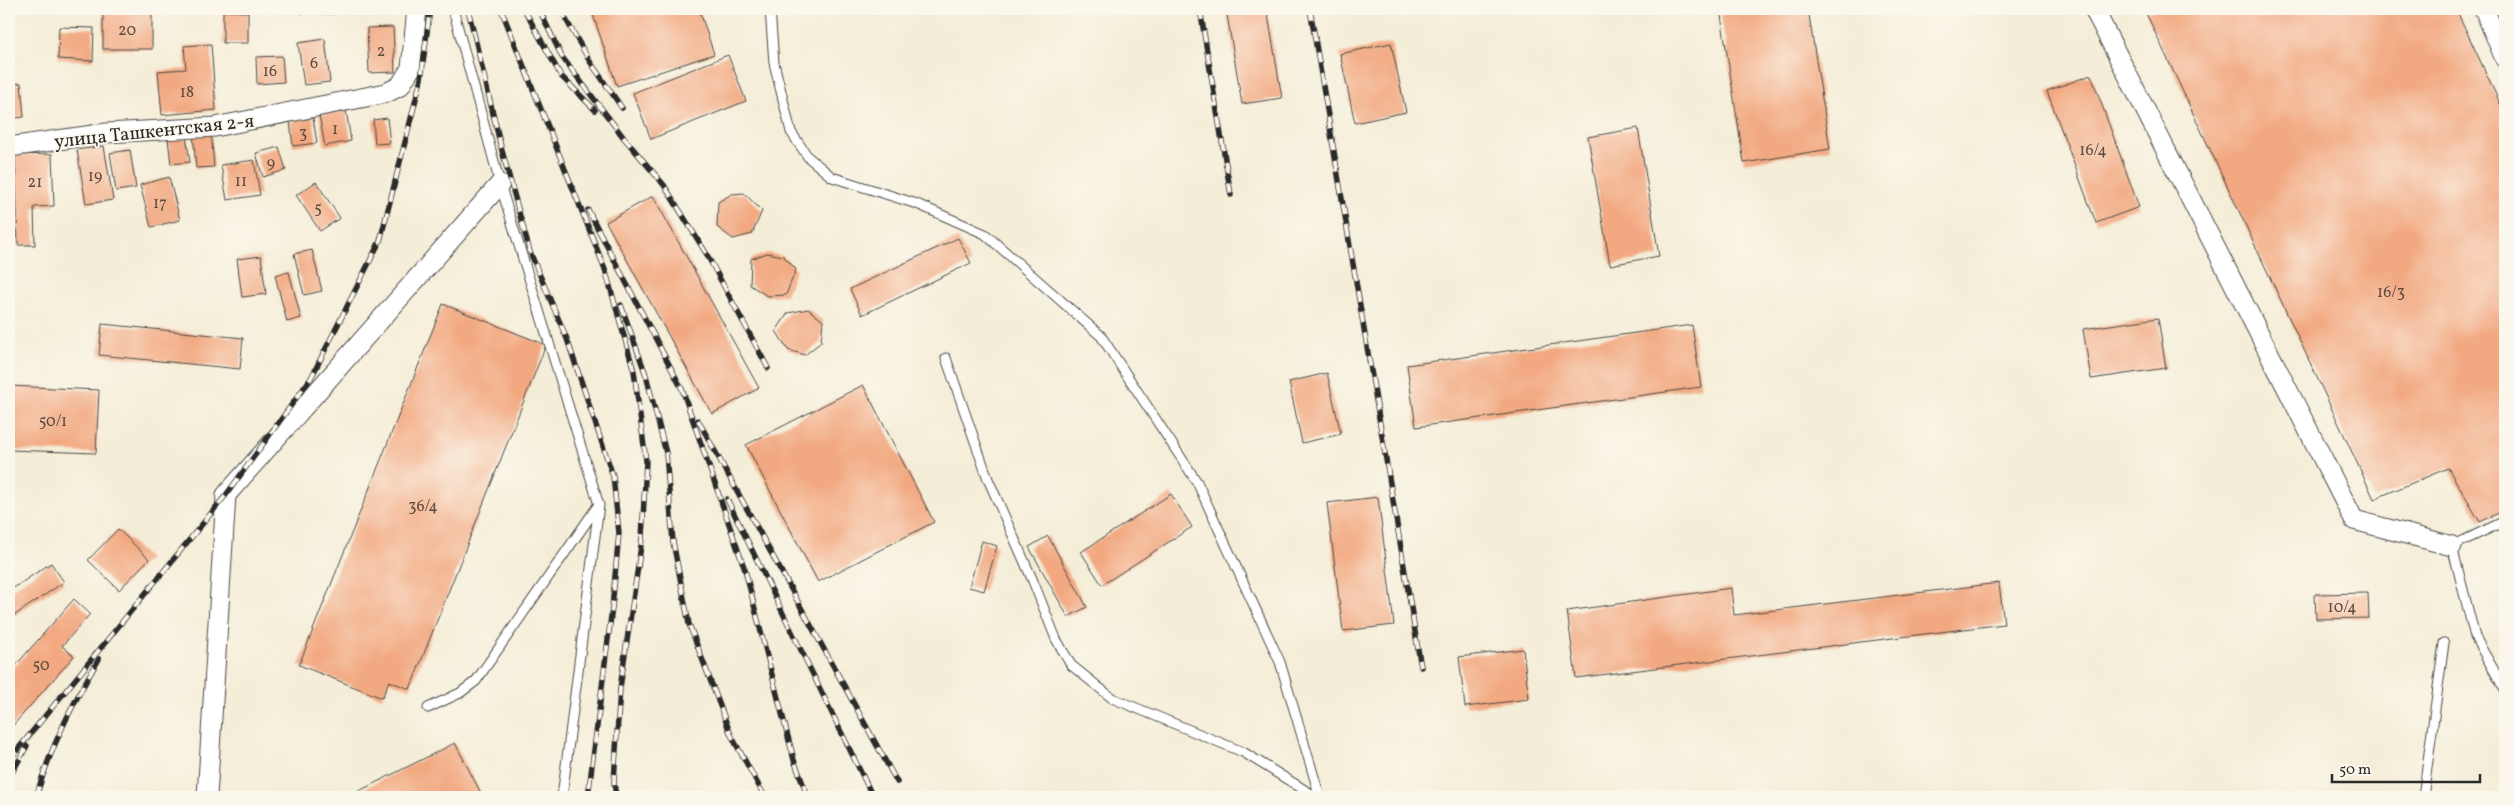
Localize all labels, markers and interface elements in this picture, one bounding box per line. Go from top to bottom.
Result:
house number: 20 [118,20,136,42]
house number: 2 [377,41,385,63]
house number: 6 [310,53,318,75]
house number: 16 [263,61,277,83]
house number: 18 [180,82,194,104]
street label: улица Ташкентская 2-я [53,109,256,155]
house number: 1 [332,119,338,141]
house number: 3 [299,123,307,145]
house number: 16/4 [2079,140,2107,162]
house number: 9 [267,153,275,175]
house number: 19 [88,166,102,188]
house number: 11 [235,171,247,193]
house number: 21 [28,172,42,194]
house number: 17 [153,193,167,215]
house number: 5 [314,198,322,220]
house number: 16/3 [2377,282,2405,304]
house number: 50/1 [39,411,67,433]
house number: 36/4 [408,496,438,518]
house number: 10/4 [2327,597,2357,619]
house number: 50 [33,655,50,677]
scale bar [2332,751,2479,783]
text: 50 m [2339,760,2371,781]

